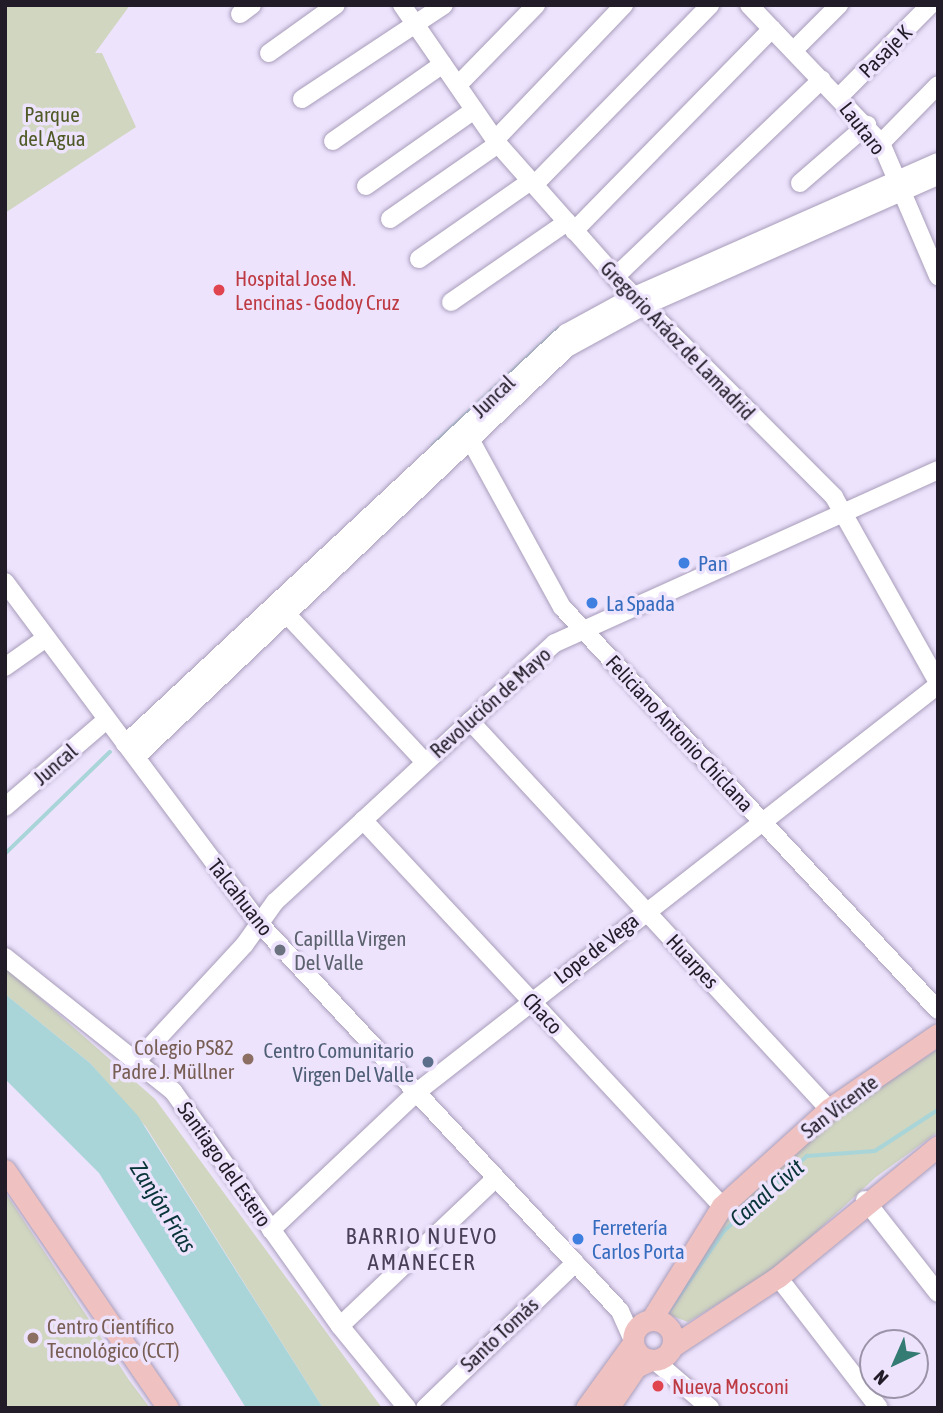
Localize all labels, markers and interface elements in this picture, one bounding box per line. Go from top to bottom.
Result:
street label: Pasaje K [853,19,917,83]
street label: Lautaro [835,97,891,159]
park label: Parque del Agua [18,101,86,151]
street label: Gregorio Aráoz de Lamadrid [596,255,760,425]
place label: Hospital Jose N. Lencinas - Godoy Cruz [235,265,399,315]
marker: Hospital Jose N. Lencinas - Godoy Cruz [209,280,229,300]
street label: Juncal [466,370,520,422]
place label: Pan [698,550,728,576]
marker: Pan [676,555,692,571]
place label: La Spada [606,590,675,616]
marker: La Spada [584,595,600,611]
street label: Revolución de Mayo [424,641,556,763]
street label: Feliciano Antonio Chiclana [601,650,759,816]
street label: Juncal [28,738,82,790]
street label: Talcahuano [203,854,279,940]
street label: Lope de Vega [549,907,643,989]
place label: Capillla Virgen Del Valle [294,925,406,975]
street label: Huarpes [662,929,724,993]
marker: Capillla Virgen Del Valle [272,942,288,958]
street label: Chaco [518,987,568,1039]
place label: Colegio PS82 Padre J. Müllner [112,1034,234,1084]
place label: Centro Comunitario Virgen Del Valle [264,1037,414,1087]
marker: Colegio PS82 Padre J. Müllner [240,1051,256,1067]
marker: Centro Comunitario Virgen Del Valle [420,1054,436,1070]
street label: San Vicente [796,1069,882,1143]
street label: Santiago del Estero [173,1097,277,1231]
water label: Canal Civit [724,1153,810,1233]
water label: Zanjón Frías [124,1156,202,1258]
place label: Ferretería Carlos Porta [592,1214,685,1264]
district label: BARRIO NUEVO AMANECER [347,1222,497,1276]
marker: Ferretería Carlos Porta [570,1231,586,1247]
street label: Santo Tomás [455,1292,543,1376]
place label: Centro Científico Tecnológico (CCT) [47,1313,180,1363]
north arrow [859,1329,929,1399]
marker: Centro Científico Tecnológico (CCT) [25,1330,41,1346]
text: N [869,1366,892,1389]
place label: Nueva Mosconi [672,1373,789,1399]
marker: Nueva Mosconi [650,1378,666,1394]

